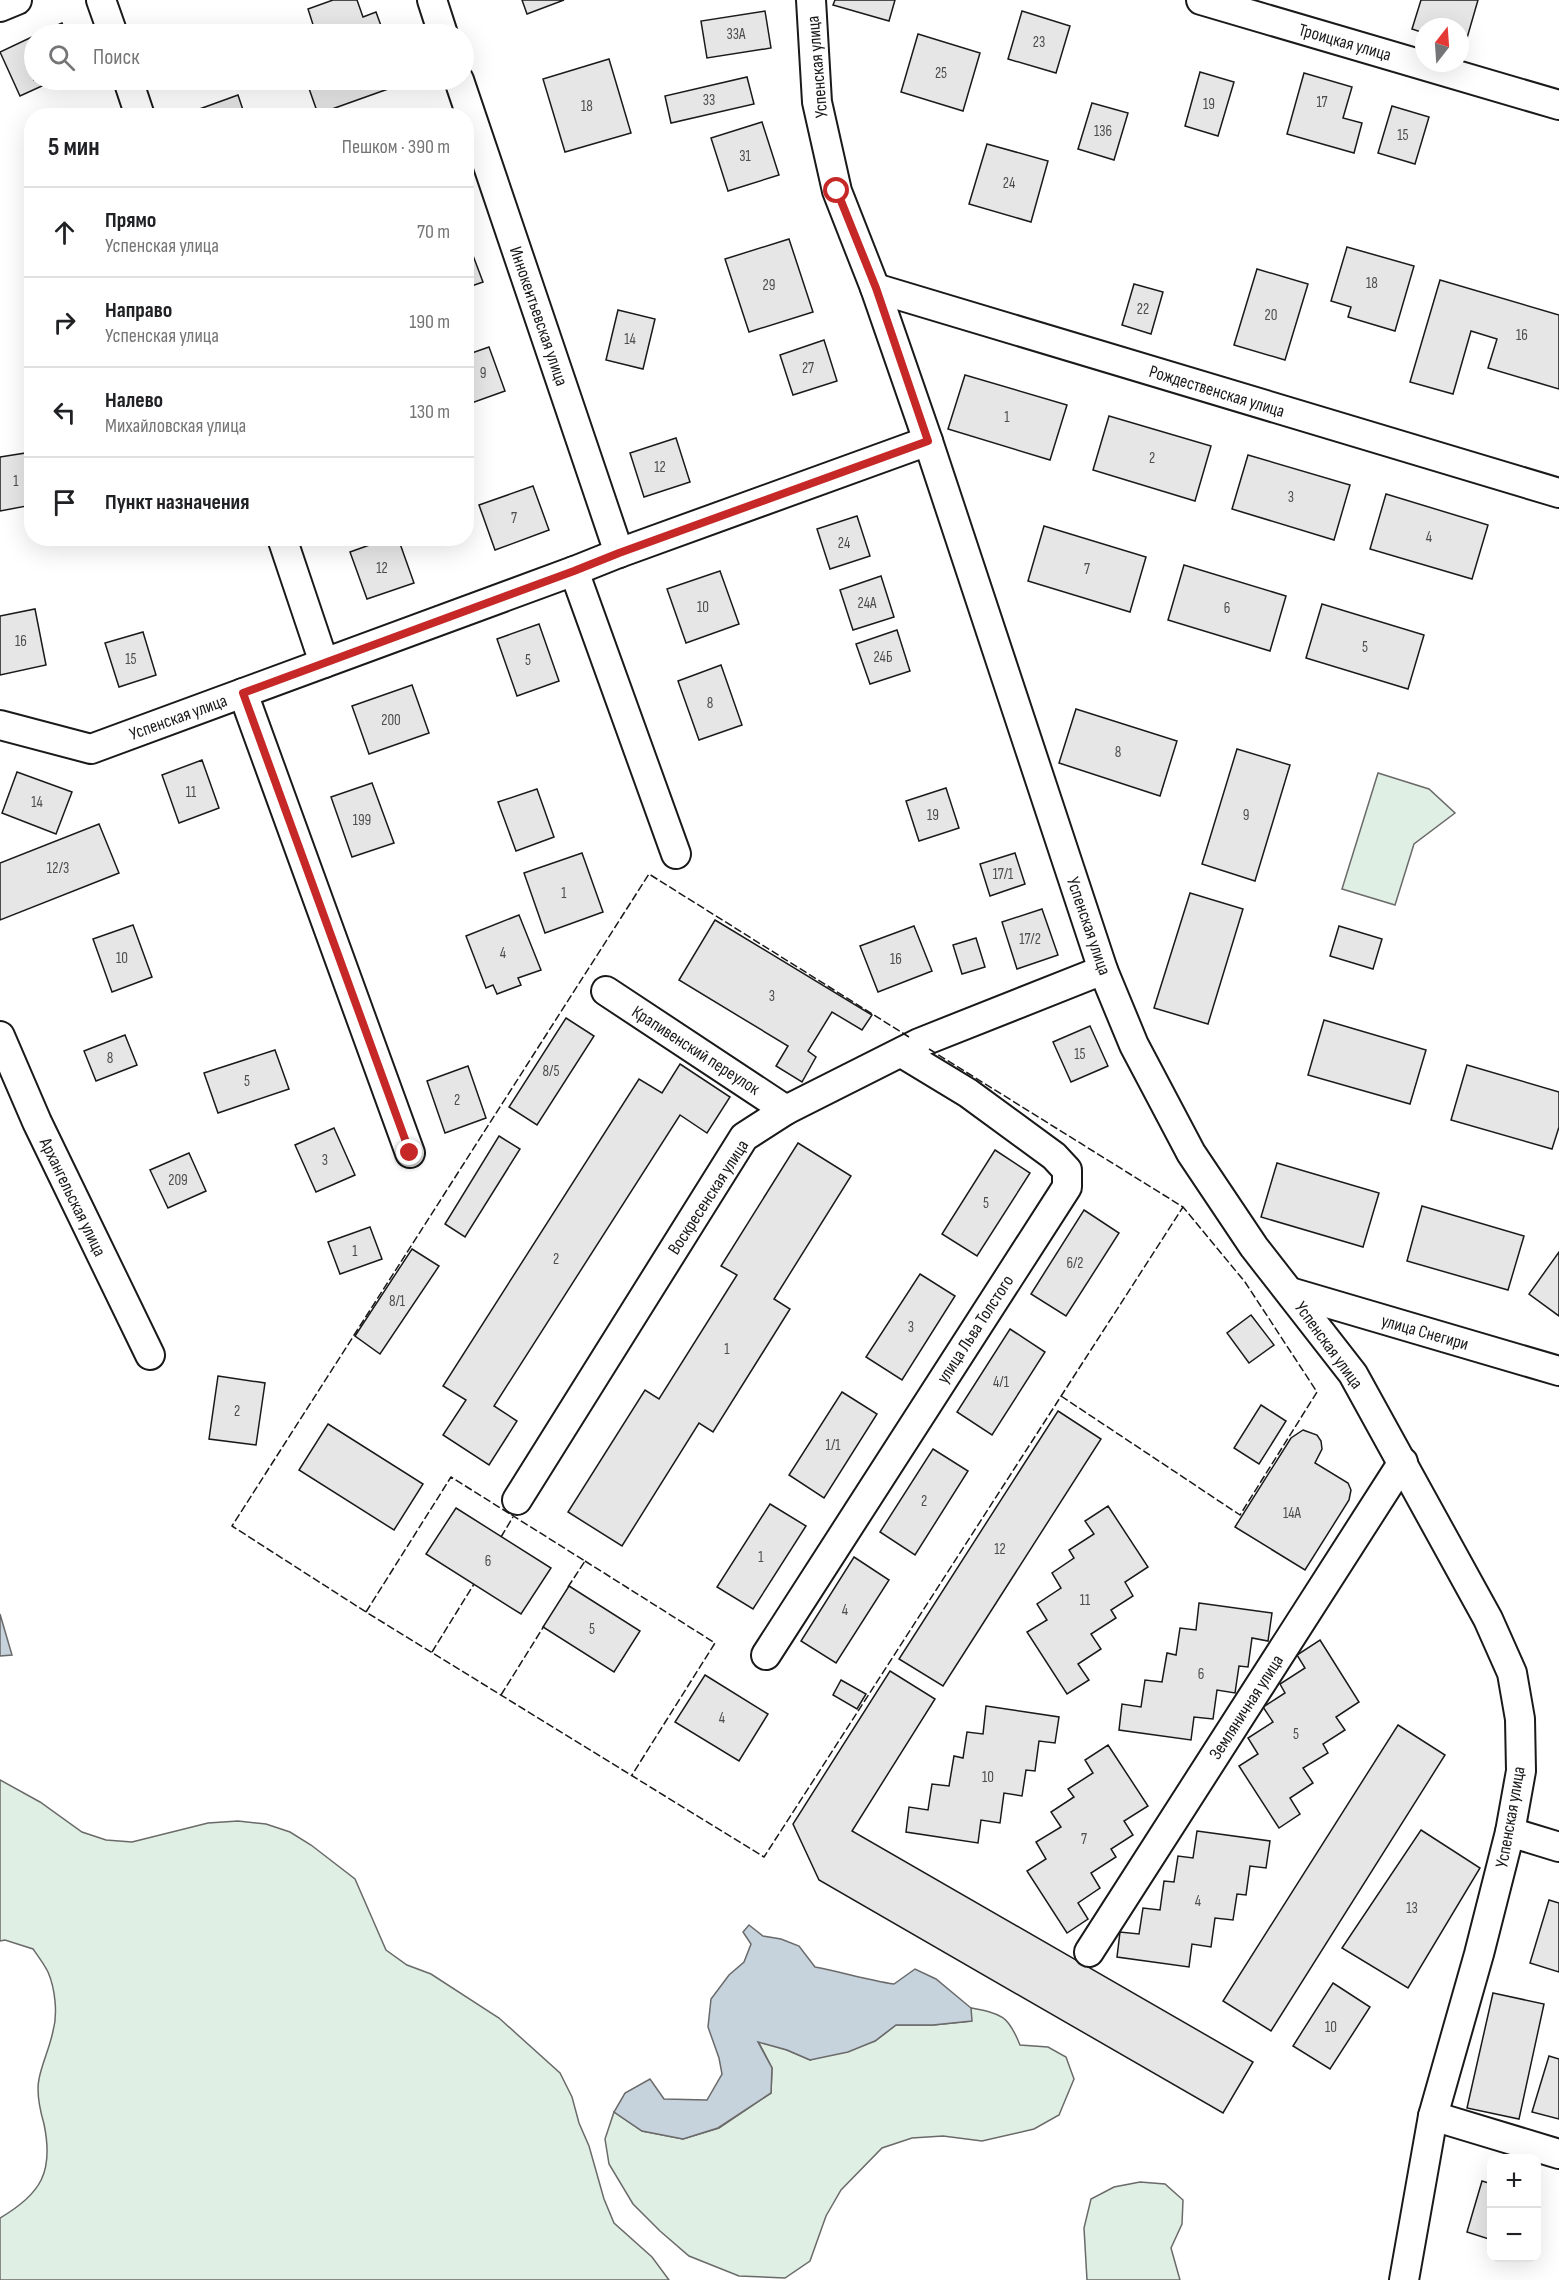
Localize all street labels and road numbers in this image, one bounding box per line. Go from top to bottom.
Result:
street label: Успенская улица [803,15,832,119]
street label: Троицкая улица [1296,19,1394,66]
street label: Иннокентьевская улица [505,244,572,389]
street label: Рождественская улица [1147,361,1287,422]
street label: Успенская улица [126,690,230,745]
street label: Успенская улица [1062,874,1115,978]
street label: Крапивенский переулок [628,1001,764,1100]
street label: Архангельская улица [34,1134,110,1260]
street label: Воскресенская улица [664,1136,753,1258]
street label: улица Льва Толстого [933,1271,1018,1387]
street label: Успенская улица [1290,1298,1367,1393]
street label: улица Снегири [1379,1310,1471,1355]
street label: Земляничная улица [1205,1651,1288,1764]
street label: Успенская улица [1491,1765,1530,1869]

